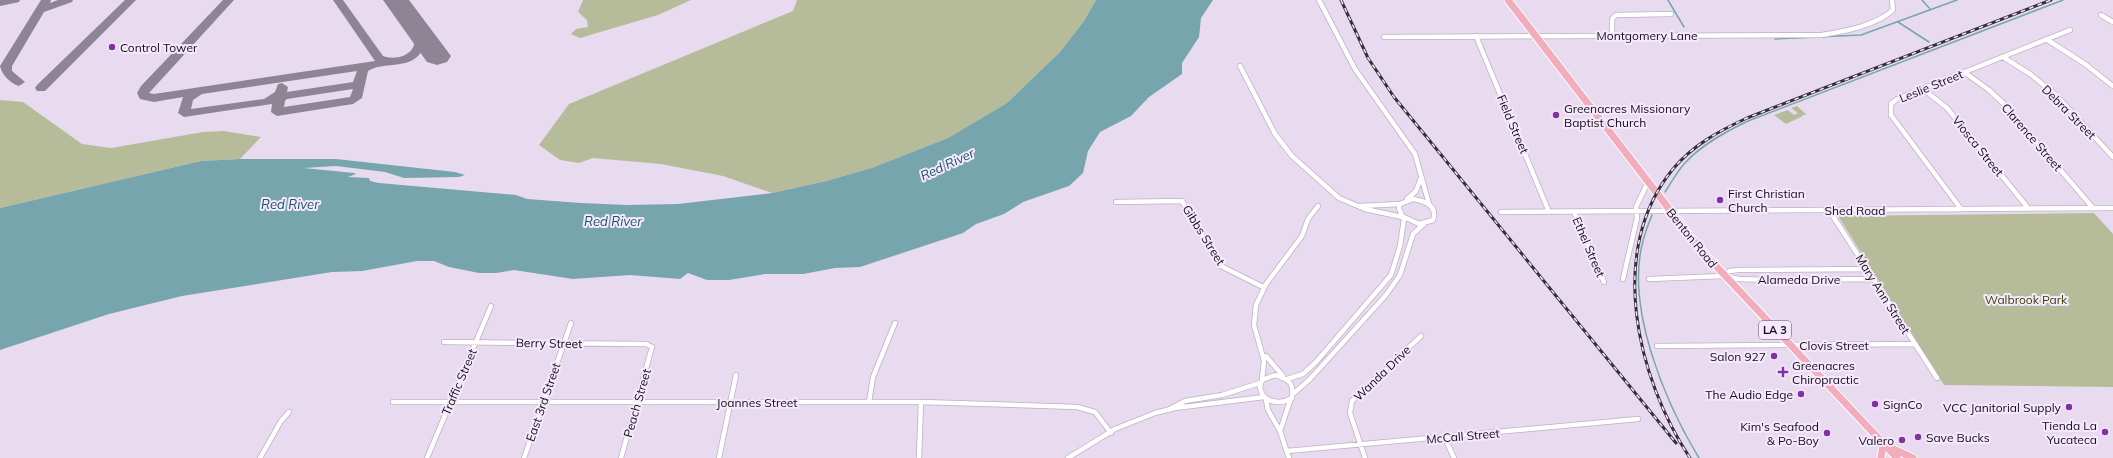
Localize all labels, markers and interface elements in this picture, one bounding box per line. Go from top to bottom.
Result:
street label: Montgomery Lane [1597,28,1698,43]
place label: Control Tower [120,40,198,55]
marker: Control Tower [107,42,117,52]
street label: Leslie Street [1897,66,1965,106]
street label: Debra Street [2039,82,2099,142]
street label: Field Street [1494,92,1532,156]
street label: Clarence Street [1999,100,2065,174]
place label: Greenacres Missionary Baptist Church [1564,101,1691,130]
marker: Greenacres Missionary Baptist Church [1551,110,1561,120]
street label: Viosca Street [1949,113,2007,179]
water label: Red River [917,144,978,183]
place label: First Christian Church [1728,186,1805,215]
marker: First Christian Church [1715,195,1725,205]
water label: Red River [261,196,320,212]
street label: Gibbs Street [1180,202,1228,268]
street label: Shed Road [1825,203,1885,218]
street label: Benton Road [1663,205,1721,271]
water label: Red River [584,213,643,229]
street label: Ethel Street [1570,215,1608,279]
street label: Mary Ann Street [1853,251,1913,337]
street label: Alameda Drive [1758,272,1840,287]
park label: Walbrook Park [1985,292,2068,307]
road number: LA 3 [1759,321,1791,339]
street label: Berry Street [516,335,582,351]
street label: Clovis Street [1799,338,1869,353]
street label: Wanda Drive [1350,342,1414,404]
street label: Traffic Street [438,346,480,418]
place label: Salon 927 [1710,349,1766,364]
marker: Salon 927 [1769,351,1779,361]
place label: Greenacres Chiropractic [1792,358,1859,387]
street label: East 3rd Street [522,361,564,443]
marker: Greenacres Chiropractic [1777,366,1789,378]
street label: Peach Street [620,367,654,439]
place label: The Audio Edge [1705,387,1793,402]
marker: The Audio Edge [1796,389,1806,399]
street label: Joannes Street [717,395,797,410]
place label: SignCo [1883,397,1922,412]
marker: SignCo [1870,399,1880,409]
place label: VCC Janitorial Supply [1943,400,2062,415]
marker: VCC Janitorial Supply [2064,402,2074,412]
place label: Tienda La Yucateca [2042,418,2097,447]
place label: Kim's Seafood & Po-Boy [1740,419,1820,448]
street label: McCall Street [1426,425,1500,447]
marker: Tienda La Yucateca [2100,427,2110,437]
marker: Kim's Seafood & Po-Boy [1822,428,1832,438]
place label: Save Bucks [1926,430,1990,445]
marker: Save Bucks [1913,432,1923,442]
place label: Valero [1859,433,1894,448]
marker: Valero [1897,435,1907,445]

